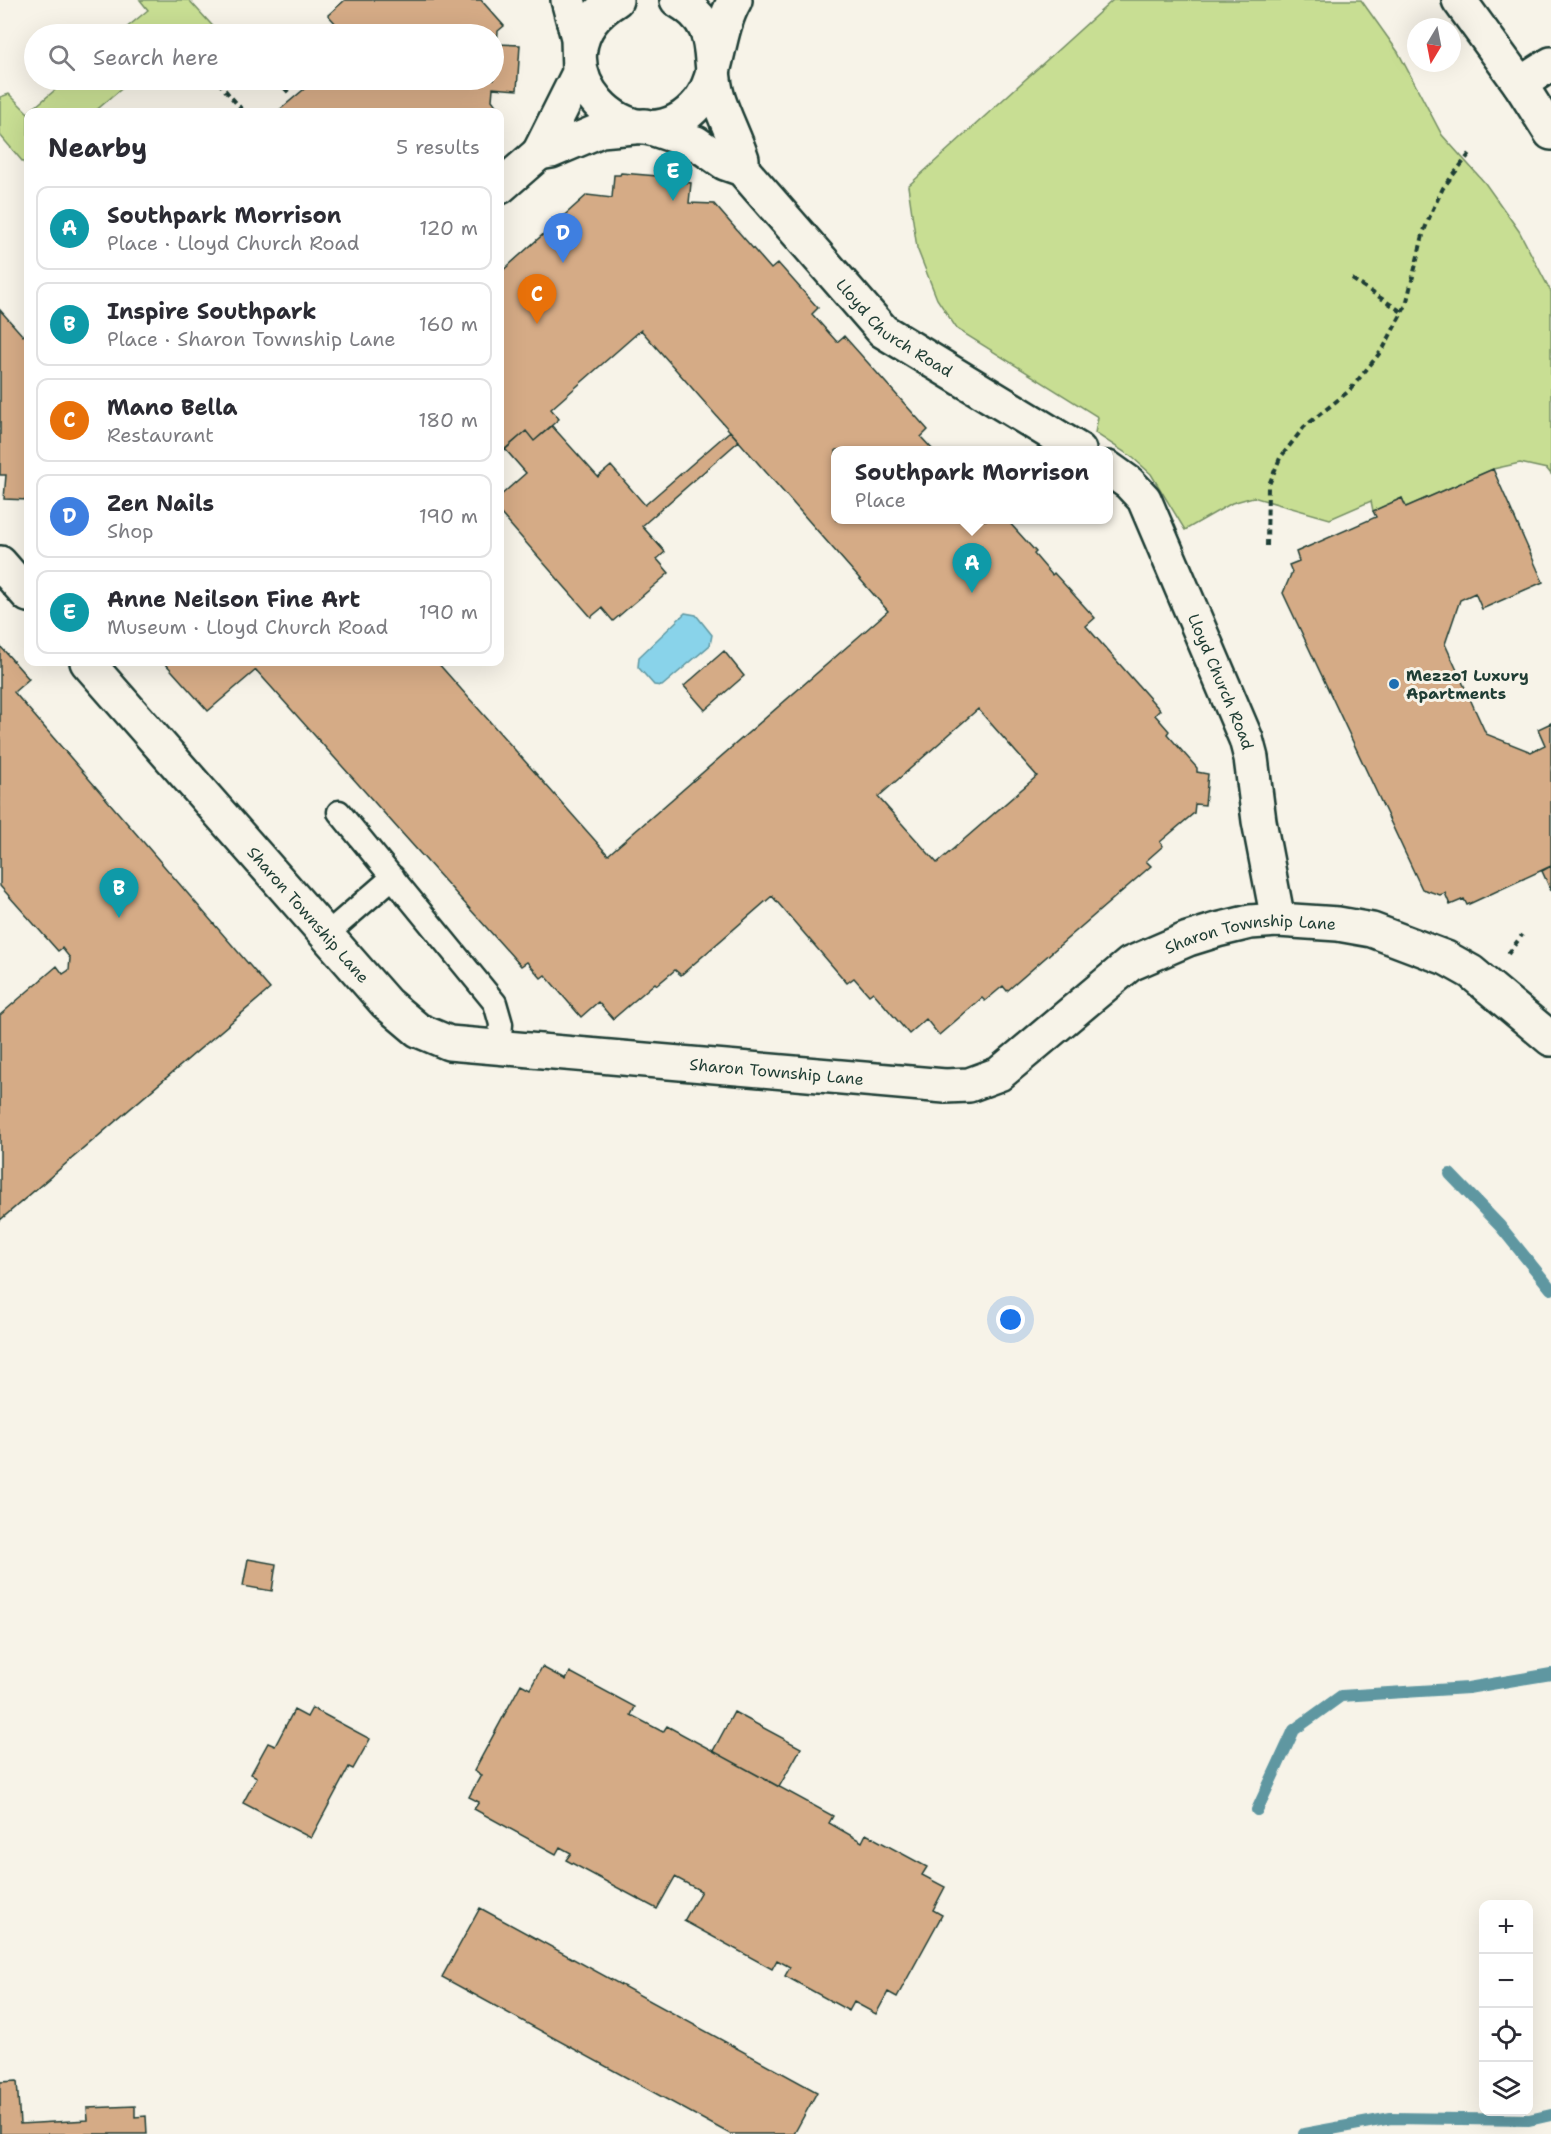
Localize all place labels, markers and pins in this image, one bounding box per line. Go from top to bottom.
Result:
pin: E [654,152,692,201]
pin: D [544,214,582,263]
pin: C [518,274,556,324]
pin: A [952,544,992,593]
place label: Mezzo1 Luxury Apartments [1406,665,1529,704]
marker: Mezzo1 Luxury Apartments [1387,677,1401,691]
pin: B [100,868,138,918]

